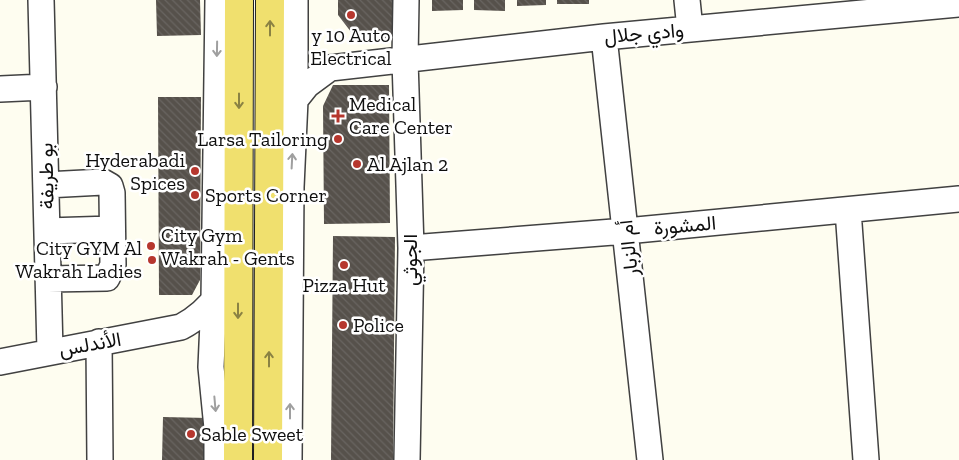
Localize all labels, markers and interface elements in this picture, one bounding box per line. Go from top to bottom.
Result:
marker: y 10 Auto Electrical [345,9,357,21]
street label: وادي جلال [603,18,685,53]
one-way arrow [265,20,275,36]
place label: y 10 Auto Electrical [310,23,392,70]
one-way arrow [212,40,222,56]
one-way arrow [234,92,244,109]
place label: Medical Care Center [349,92,453,139]
marker: Medical Care Center [331,109,345,123]
place label: Larsa Tailoring [197,127,328,151]
marker: Larsa Tailoring [332,133,344,145]
street label: بو طريفة [33,142,60,210]
place label: Hyderabadi Spices [85,148,185,195]
place label: Al Ajlan 2 [367,152,448,176]
one-way arrow [288,154,297,170]
marker: Al Ajlan 2 [351,158,363,170]
marker: Hyderabadi Spices [189,165,201,177]
place label: Sports Corner [205,183,327,207]
marker: Sports Corner [189,189,201,201]
street label: المشورة [653,210,717,241]
street label: أم الزبار [613,218,644,278]
place label: City Gym Wakrah - Gents [161,223,295,270]
street label: الجوثي [398,234,427,286]
place label: City GYM Al Wakrah Ladies [15,236,142,283]
marker: City Gym Wakrah - Gents [145,240,157,252]
marker: City GYM Al Wakrah Ladies [146,254,158,266]
marker: Pizza Hut [338,259,350,271]
place label: Pizza Hut [302,273,386,297]
one-way arrow [233,302,243,319]
place label: Police [353,313,404,337]
marker: Police [337,319,349,331]
street label: الأندلس [57,327,123,361]
one-way arrow [264,351,274,368]
one-way arrow [210,395,219,411]
one-way arrow [285,404,295,420]
place label: Sable Sweet [201,422,304,446]
marker: Sable Sweet [185,428,197,440]

